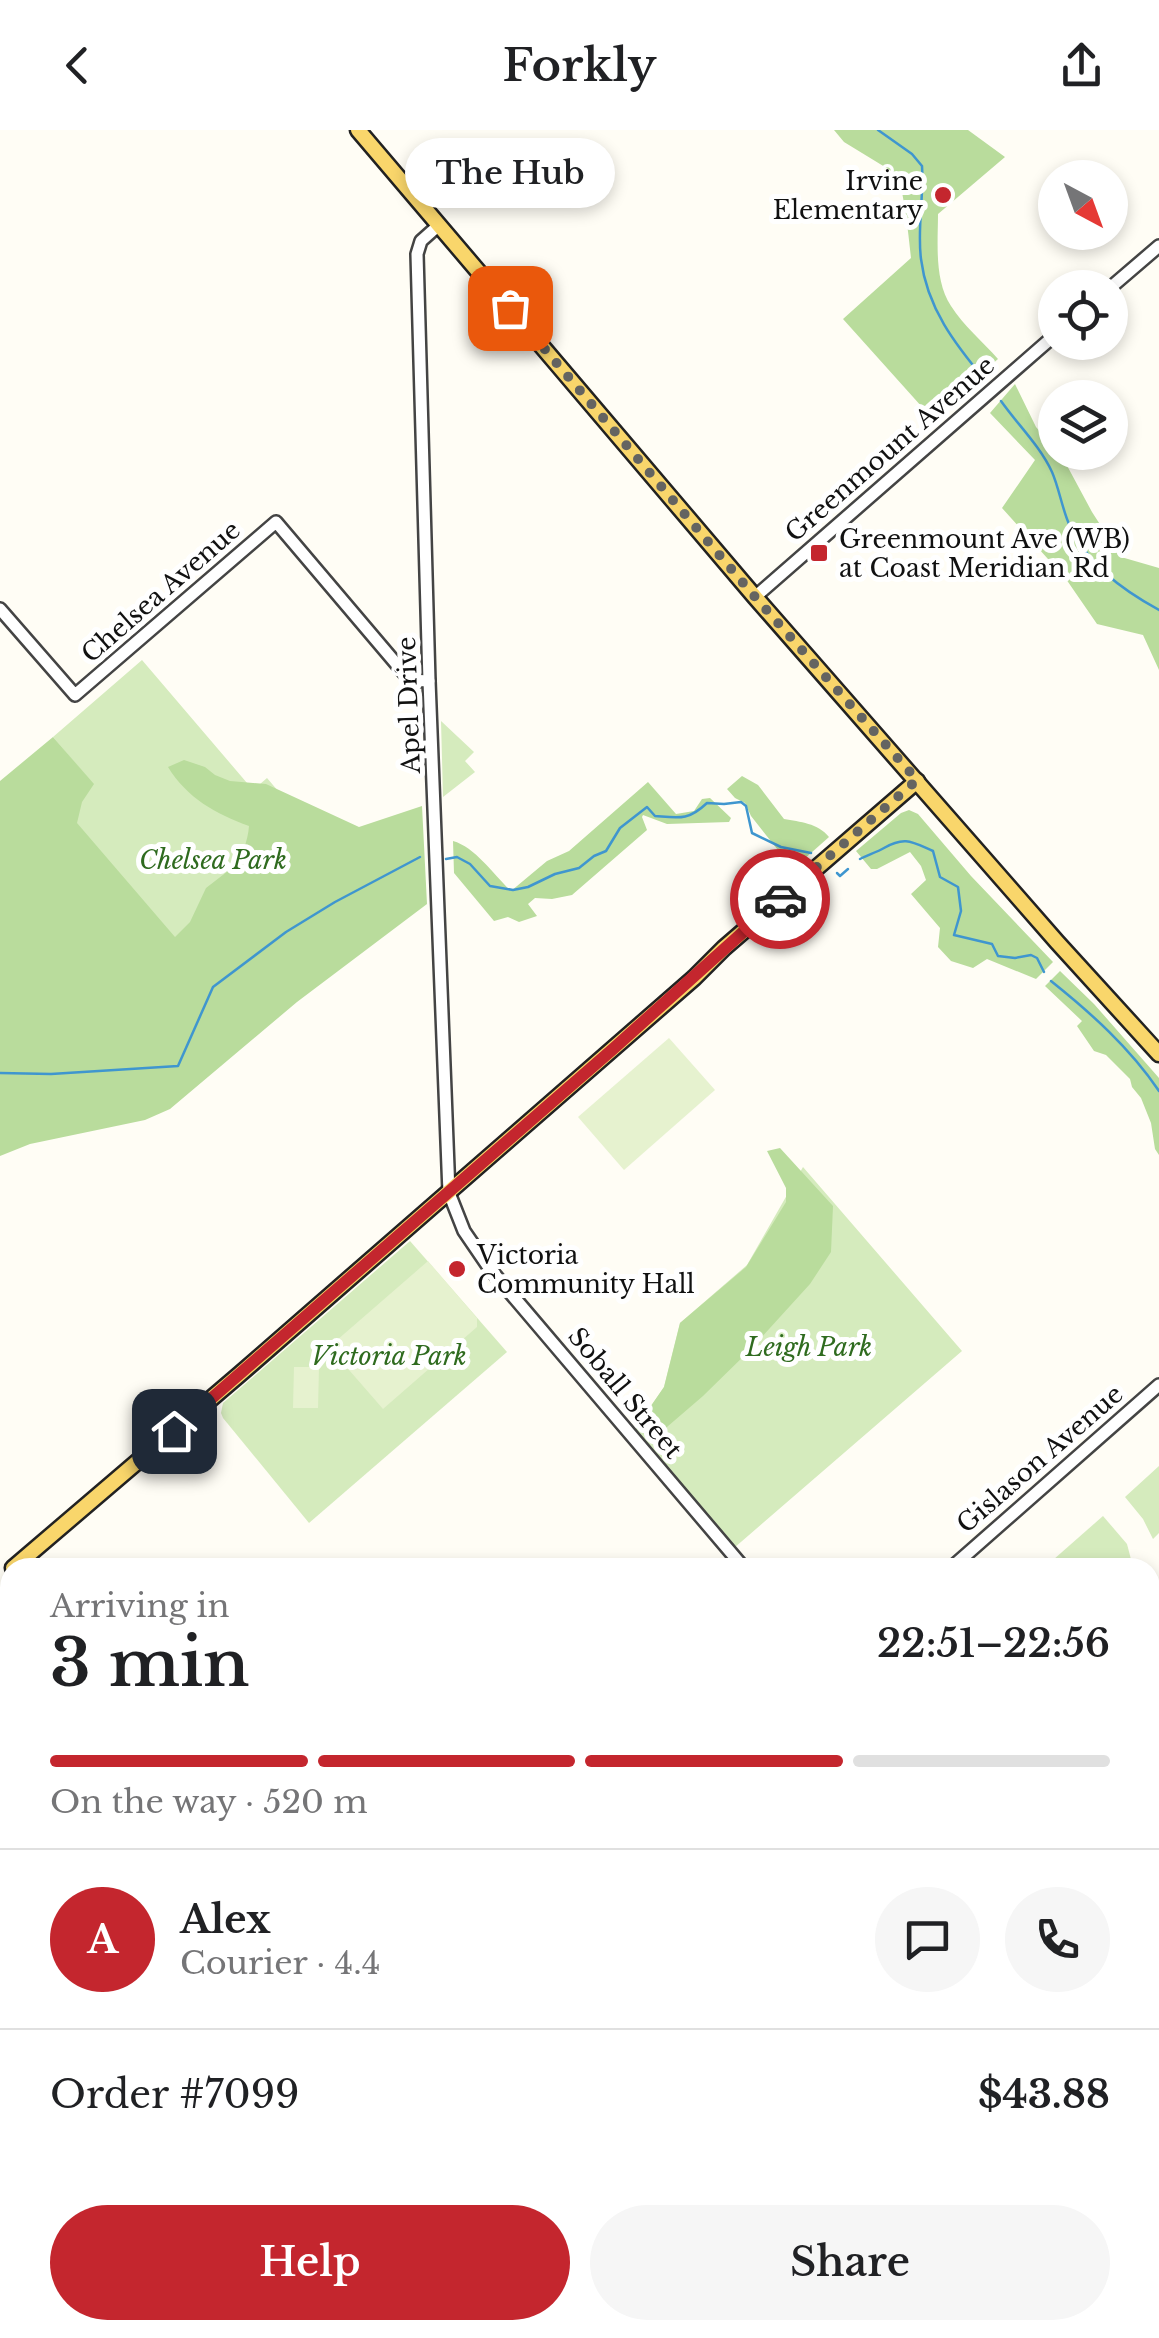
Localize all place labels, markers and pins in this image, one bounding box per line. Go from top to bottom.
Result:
callout: The Hub [405,138,615,208]
place label: Irvine Elementary [773,166,923,226]
marker: Irvine Elementary [932,184,954,206]
pin [468,266,553,351]
place label: Greenmount Ave (WB) at Coast Meridian Rd [839,524,1130,584]
marker: Greenmount Ave (WB) at Coast Meridian Rd [808,542,830,564]
place label: Victoria Community Hall [476,1240,695,1300]
marker: Victoria Community Hall [446,1258,468,1280]
pin [132,1389,217,1474]

